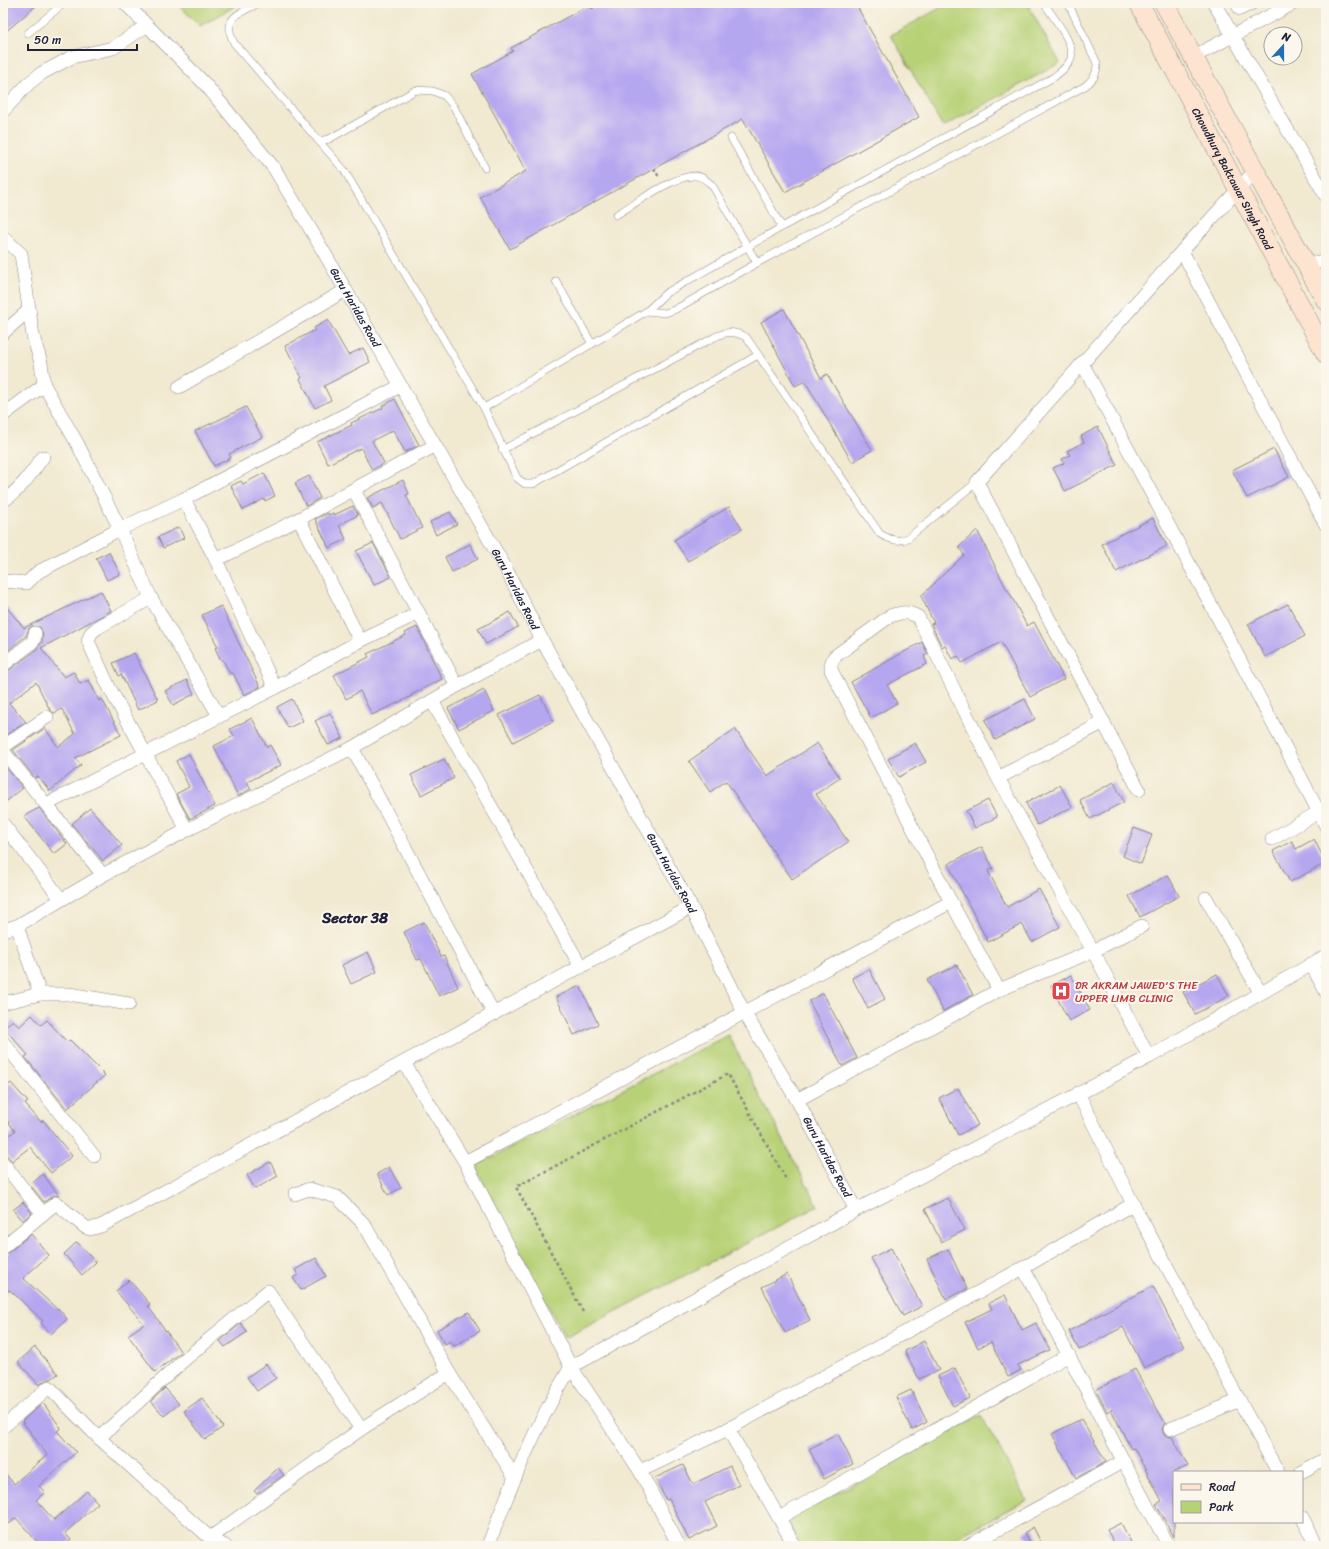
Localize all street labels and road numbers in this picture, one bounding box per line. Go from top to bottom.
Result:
street label: Chowdhury Baktawar Singh Road [1186,104,1279,255]
street label: Guru Haridas Road [325,264,386,352]
street label: Guru Haridas Road [486,545,545,634]
street label: Guru Haridas Road [641,829,702,918]
street label: Guru Haridas Road [797,1113,857,1202]

